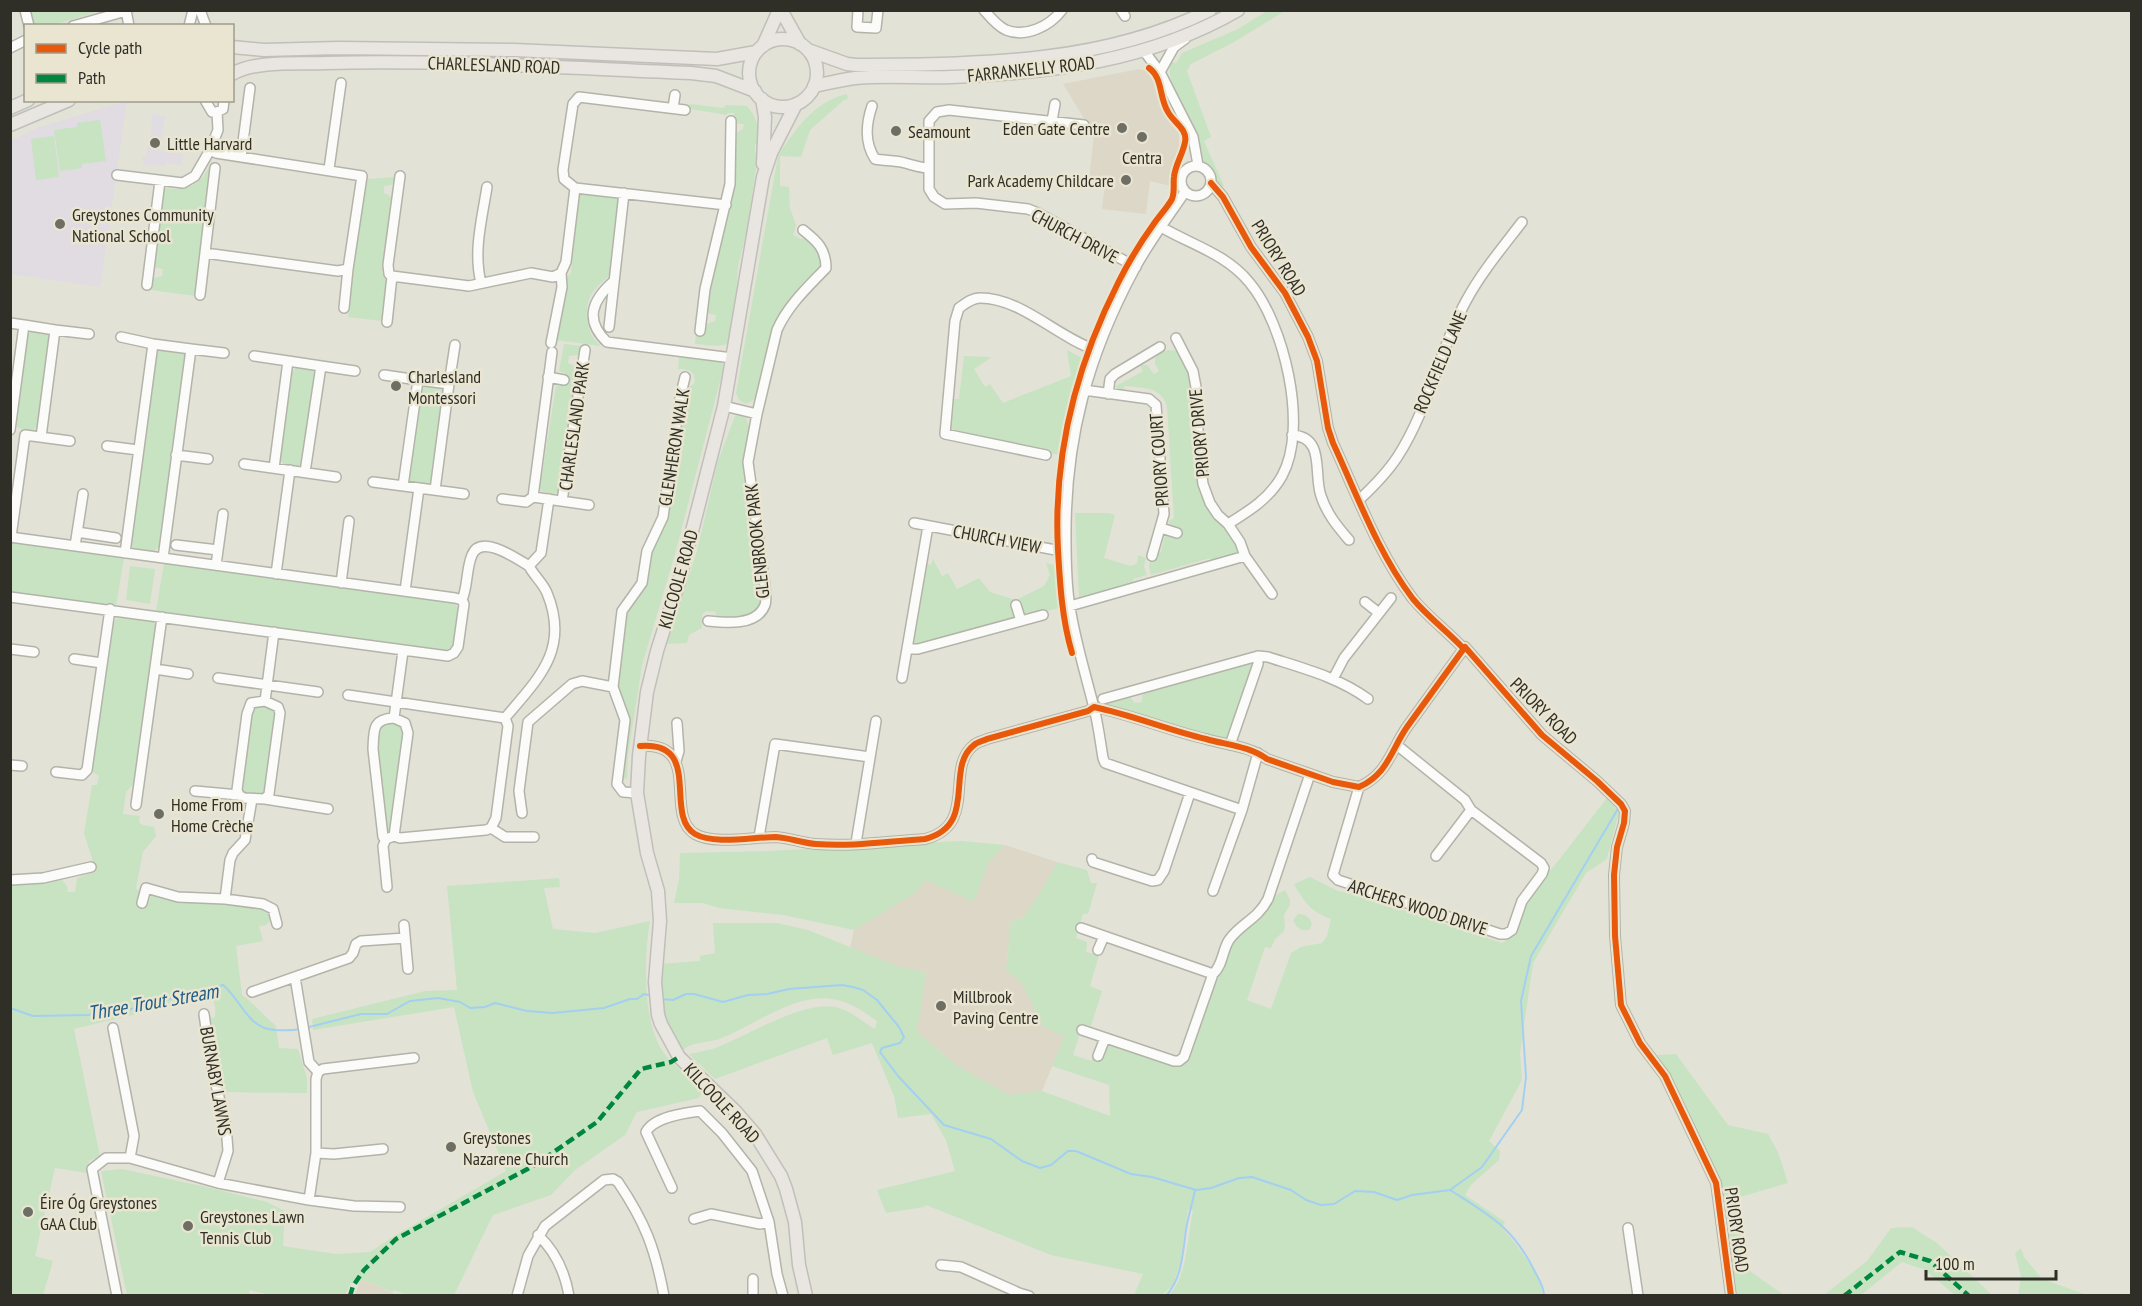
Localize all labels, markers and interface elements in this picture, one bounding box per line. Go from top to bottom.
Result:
legend [24,24,234,102]
text: Cycle path [78,36,142,59]
street label: CHARLESLAND ROAD [427,51,561,79]
street label: FARRANKELLY ROAD [966,51,1096,87]
text: Path [78,66,106,89]
place label: Eden Gate Centre [1003,117,1110,140]
place label: Seamount [908,120,971,143]
marker: Eden Gate Centre [1115,121,1129,135]
marker: Seamount [889,124,903,138]
marker: Centra [1135,130,1149,144]
place label: Little Harvard [167,132,252,155]
marker: Little Harvard [148,136,162,150]
place label: Centra [1122,146,1162,169]
place label: Park Academy Childcare [967,169,1114,192]
marker: Park Academy Childcare [1119,173,1133,187]
place label: Greystones Community National School [72,203,214,247]
street label: CHURCH DRIVE [1027,203,1123,269]
street label: PRIORY ROAD [1246,215,1312,301]
marker: Greystones Community National School [53,217,67,231]
street label: ROCKFIELD LANE [1408,307,1472,417]
street label: CHARLESLAND PARK [554,360,594,492]
place label: Charlesland Montessori [408,365,481,409]
marker: Charlesland Montessori [389,379,403,393]
street label: GLENHERON WALK [653,386,695,507]
street label: PRIORY DRIVE [1184,388,1214,478]
street label: PRIORY COURT [1144,413,1174,507]
street label: GLENBROOK PARK [740,482,774,600]
street label: CHURCH VIEW [951,519,1043,559]
street label: KILCOOLE ROAD [653,527,703,631]
street label: PRIORY ROAD [1505,672,1583,750]
place label: Home From Home Crèche [171,793,253,837]
marker: Home From Home Crèche [152,807,166,821]
street label: ARCHERS WOOD DRIVE [1345,874,1491,940]
water label: Three Trout Stream [86,978,221,1026]
place label: Millbrook Paving Centre [953,985,1039,1029]
marker: Millbrook Paving Centre [934,999,948,1013]
street label: BURNABY LAWNS [195,1025,237,1137]
street label: KILCOOLE ROAD [679,1058,765,1148]
place label: Greystones Nazarene Church [463,1126,568,1170]
marker: Greystones Nazarene Church [444,1140,458,1154]
street label: PRIORY ROAD [1720,1186,1754,1274]
place label: Éire Óg Greystones GAA Club [40,1191,157,1235]
marker: Éire Óg Greystones GAA Club [21,1205,35,1219]
place label: Greystones Lawn Tennis Club [200,1205,305,1249]
marker: Greystones Lawn Tennis Club [181,1219,195,1233]
scale bar [1926,1243,2056,1281]
text: 100 m [1935,1252,1975,1275]

